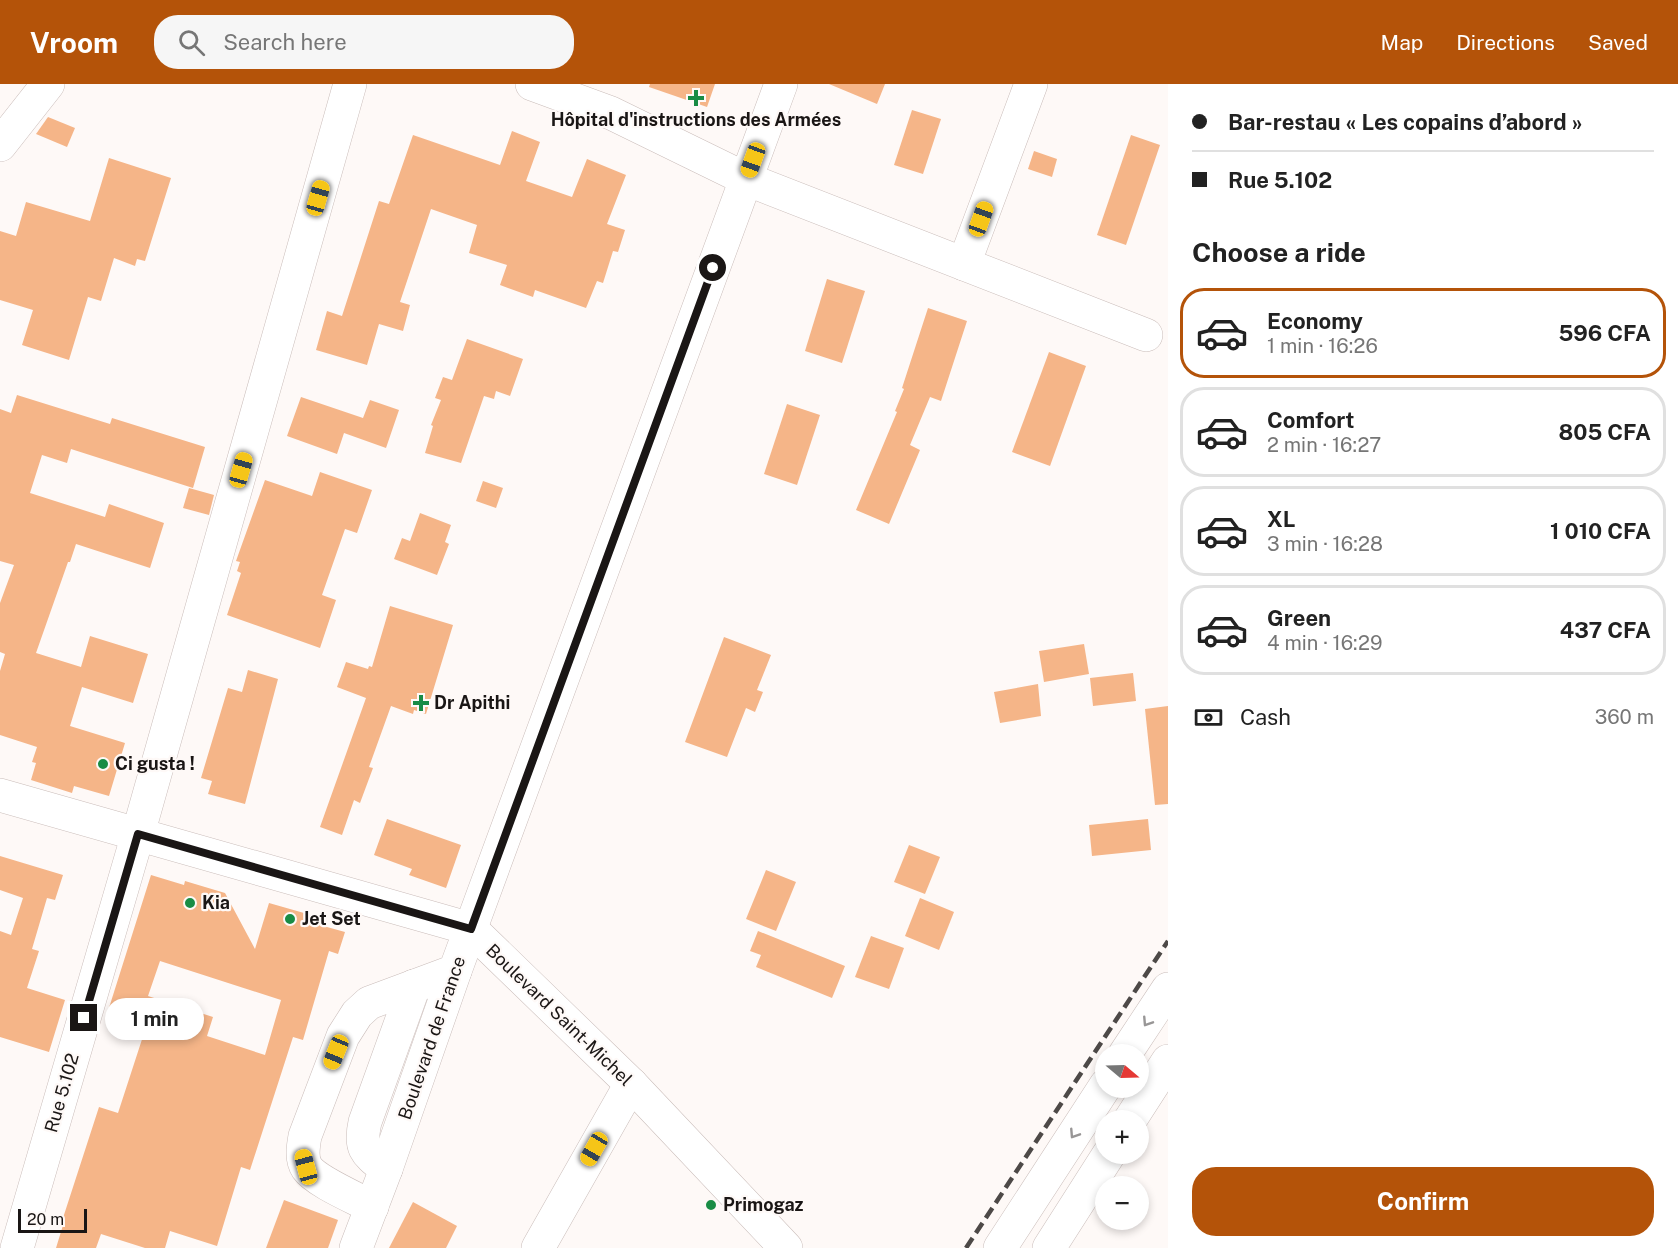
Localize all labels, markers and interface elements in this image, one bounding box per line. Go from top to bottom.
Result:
search box [154,15,574,69]
text: Vroom [30,26,118,59]
icon: search [175,26,208,59]
text: Search here [223,29,347,55]
text: Map [1381,30,1423,55]
text: Directions [1456,30,1555,55]
text: Saved [1588,30,1648,55]
marker: Hôpital d'instructions des Armées [687,89,705,107]
place label: Hôpital d'instructions des Armées [551,109,841,130]
text: Bar-restau « Les copains d’abord » [1228,109,1583,135]
car [738,140,768,180]
text: Rue 5.102 [1228,167,1332,193]
car [304,178,332,218]
car [966,199,996,239]
text: Choose a ride [1192,236,1366,268]
route start [699,254,726,281]
icon: car [1195,306,1249,360]
text: Economy [1267,308,1363,334]
text: 596 CFA [1558,320,1651,346]
text: 1 min · 16:26 [1267,334,1378,358]
icon: car [1195,405,1249,459]
text: Comfort [1267,407,1354,433]
text: 805 CFA [1559,419,1651,445]
text: 2 min · 16:27 [1267,433,1381,457]
car [227,450,255,490]
icon: car [1195,504,1249,558]
text: XL [1267,506,1295,532]
text: 1 010 CFA [1550,518,1651,544]
text: 3 min · 16:28 [1267,532,1383,556]
icon: car [1195,603,1249,657]
text: Green [1267,605,1331,631]
text: 437 CFA [1560,617,1651,643]
text: 4 min · 16:29 [1267,631,1382,655]
place label: Dr Apithi [434,692,510,713]
marker: Dr Apithi [412,694,430,712]
icon: cash [1192,701,1225,734]
text: Cash [1240,704,1291,730]
text: 360 m [1595,705,1654,729]
place label: Ci gusta ! [115,753,195,774]
marker: Ci gusta ! [96,757,110,771]
place label: Kia [202,892,230,913]
marker: Kia [183,896,197,910]
place label: Jet Set [302,908,361,929]
marker: Jet Set [283,912,297,926]
street label: Boulevard Saint-Michel [482,939,637,1090]
street label: Boulevard de France [394,953,469,1122]
callout: 1 min [105,997,204,1039]
route end [70,1004,97,1031]
text: 1 min [130,1007,179,1031]
one-way arrow [1143,1015,1154,1026]
car [321,1032,351,1072]
north arrow [1095,1044,1149,1098]
map controls [1095,1044,1149,1230]
street label: Rue 5.102 [40,1051,83,1135]
button: + [1095,1110,1149,1164]
one-way arrow [1069,1128,1081,1138]
car [577,1129,611,1169]
car [293,1147,319,1187]
button: Confirm [1192,1167,1654,1236]
button: − [1095,1176,1149,1230]
place label: Primogaz [723,1194,804,1215]
marker: Primogaz [704,1198,718,1212]
scale bar [18,1206,87,1234]
text: 20 m [27,1210,64,1229]

